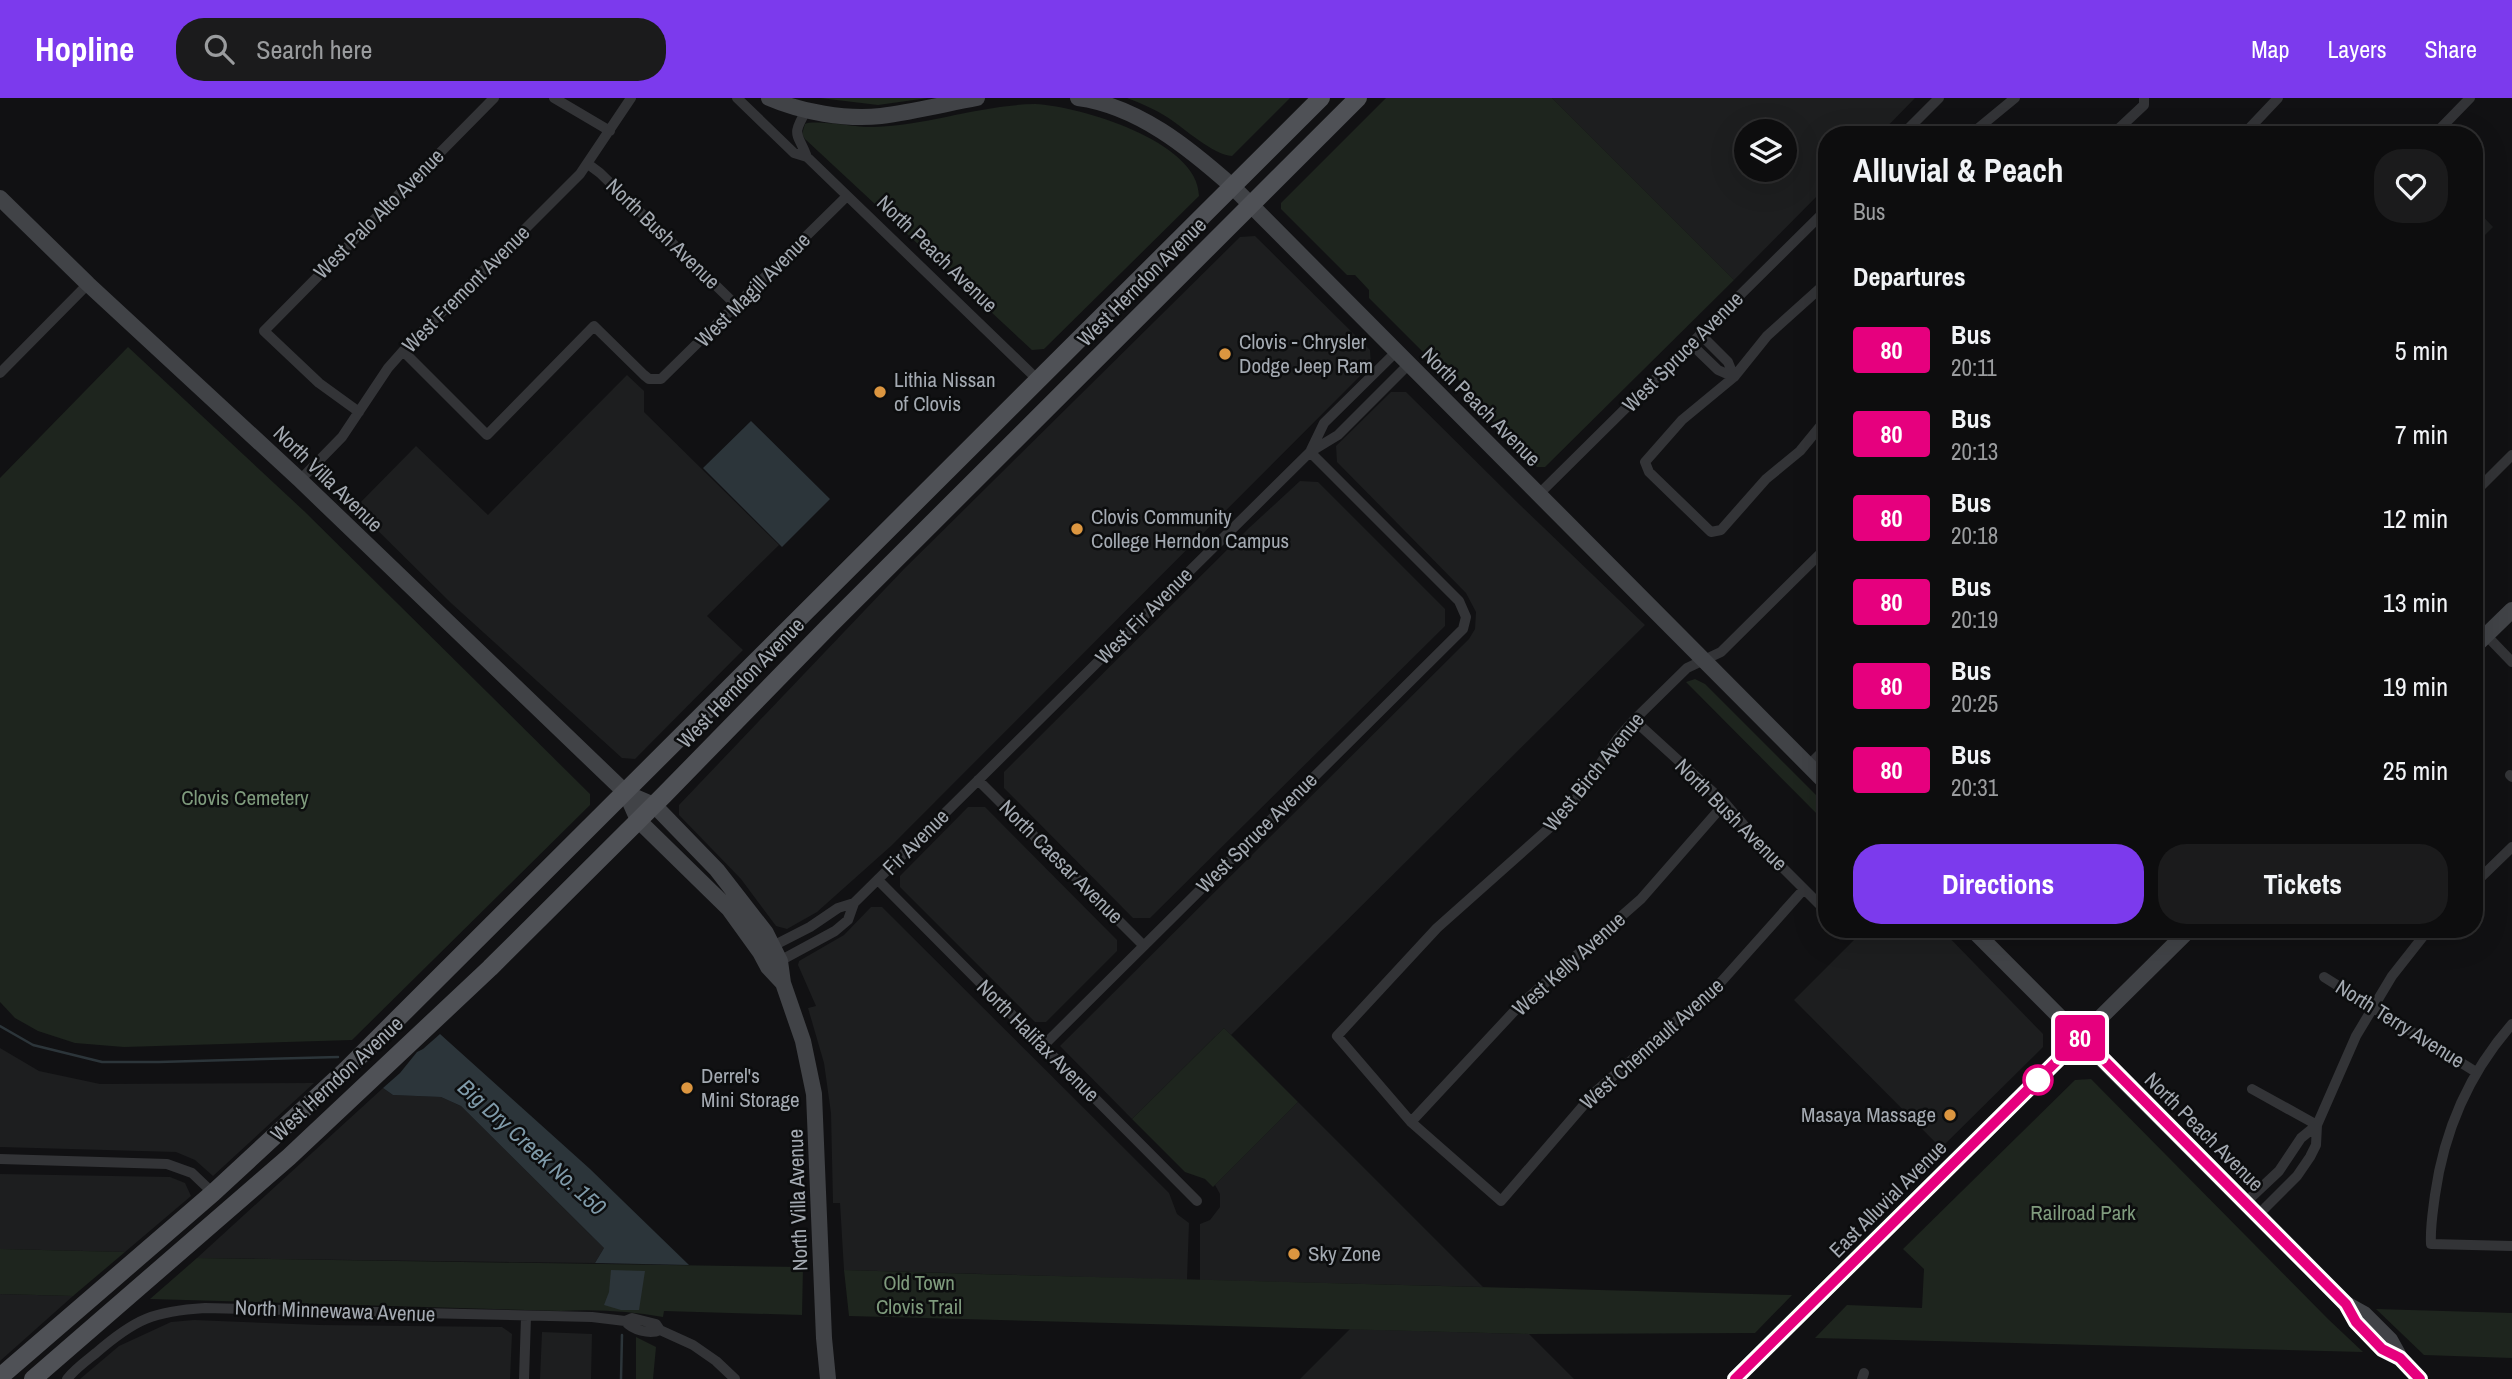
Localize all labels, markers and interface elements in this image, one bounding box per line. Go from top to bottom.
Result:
search box [176,18,666,81]
text: Hopline [35,27,134,71]
icon: search [200,30,238,68]
text: Search here [256,32,372,67]
text: Map [2251,33,2289,65]
text: Layers [2327,33,2386,65]
text: Share [2424,33,2477,65]
map controls [1734,119,1797,182]
button: layers [1734,119,1797,182]
street label: West Palo Alto Avenue [307,142,450,285]
text: Alluvial & Peach [1853,148,2064,192]
button: heart [2374,149,2448,223]
street label: North Bush Avenue [600,172,727,296]
street label: North Peach Avenue [871,188,1004,319]
text: Bus [1853,196,1886,227]
street label: West Herndon Avenue [1071,211,1213,353]
street label: West Fremont Avenue [395,218,536,359]
street label: West Magill Avenue [689,226,817,354]
text: Departures [1853,259,1966,294]
street label: West Spruce Avenue [1616,285,1750,419]
text: Bus [1951,317,1991,352]
place label: Clovis - Chrysler Dodge Jeep Ram [1239,327,1373,380]
text: 5 min [2395,333,2448,368]
text: 80 [1881,334,1902,366]
street label: North Peach Avenue [1415,341,1547,473]
marker: Clovis - Chrysler Dodge Jeep Ram [1217,346,1233,362]
text: 20:11 [1951,352,1997,383]
place label: Lithia Nissan of Clovis [894,365,995,418]
marker: Lithia Nissan of Clovis [872,384,888,400]
text: Bus [1951,401,1991,436]
text: 7 min [2395,417,2448,452]
text: 80 [1881,418,1902,450]
street label: North Villa Avenue [267,419,390,538]
text: 20:13 [1951,436,1998,467]
text: Bus [1951,485,1991,520]
text: 12 min [2383,501,2448,536]
place label: Clovis Community College Herndon Campus [1091,502,1289,555]
text: 80 [1881,502,1902,534]
text: 20:18 [1951,520,1998,551]
marker: Clovis Community College Herndon Campus [1069,521,1085,537]
street label: West Fir Avenue [1089,561,1199,671]
text: Bus [1951,569,1991,604]
text: 13 min [2383,585,2448,620]
text: 80 [1881,586,1902,618]
text: 20:19 [1951,604,1998,635]
street label: West Herndon Avenue [671,611,811,754]
text: Bus [1951,653,1991,688]
text: 19 min [2383,669,2448,704]
text: 80 [1881,670,1902,702]
text: 20:25 [1951,688,1998,719]
street label: West Birch Avenue [1536,706,1651,837]
text: Bus [1951,737,1991,772]
street label: North Bush Avenue [1669,752,1794,877]
text: 25 min [2383,753,2448,788]
text: 80 [1881,754,1902,786]
street label: West Spruce Avenue [1190,766,1324,900]
text: 20:31 [1951,772,1998,803]
park label: Clovis Cemetery [181,783,309,812]
street label: North Caesar Avenue [993,793,1130,930]
street label: Fir Avenue [876,802,955,881]
button: Directions [1853,844,2144,924]
button: Tickets [2158,844,2448,924]
street label: West Kelly Avenue [1506,905,1632,1022]
street label: West Chennault Avenue [1574,971,1730,1116]
street label: North Terry Avenue [2330,972,2470,1075]
street label: North Halifax Avenue [971,973,1106,1108]
street label: West Herndon Avenue [264,1009,409,1148]
line badge: 80 [2048,1015,2112,1061]
text: 80 [2069,1022,2091,1054]
place label: Derrel's Mini Storage [701,1061,800,1114]
unlabelled marker [2023,1065,2053,1095]
street label: North Peach Avenue [2138,1066,2270,1198]
water label: Big Dry Creek No. 150 [451,1072,614,1222]
marker: Derrel's Mini Storage [679,1080,695,1096]
place label: Masaya Massage [1801,1100,1936,1129]
marker: Masaya Massage [1942,1107,1958,1123]
street label: North Villa Avenue [781,1129,814,1272]
street label: East Alluvial Avenue [1822,1133,1953,1264]
park label: Railroad Park [2030,1198,2136,1227]
place label: Sky Zone [1308,1239,1381,1268]
marker: Sky Zone [1286,1246,1302,1262]
park label: Old Town Clovis Trail [876,1268,962,1321]
street label: North Minnewawa Avenue [234,1293,436,1328]

